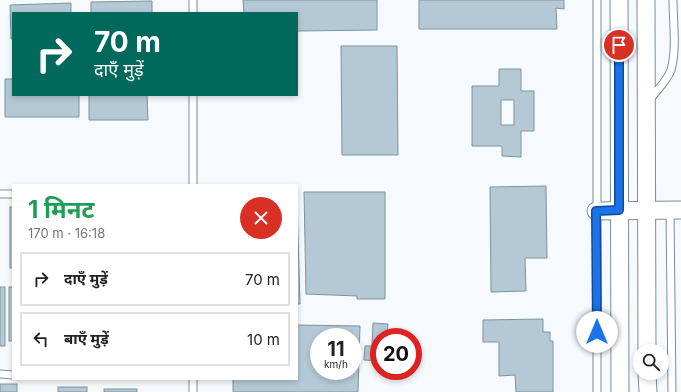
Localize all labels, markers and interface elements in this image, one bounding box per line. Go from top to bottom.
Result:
text: 70 m [94,25,161,59]
icon: right [28,28,80,80]
pin [602,28,636,62]
icon: arrive [608,34,630,56]
text: दाएँ मुड़ें [94,59,144,80]
text: 1 मिनट [28,195,94,224]
button: close [240,197,282,239]
text: 170 m · 16:18 [28,225,105,241]
icon: right [30,268,52,290]
text: दाएँ मुड़ें [64,269,108,288]
text: 70 m [245,270,280,289]
position arrow [576,311,618,353]
icon: left [30,328,52,350]
speed limit sign: 20 [370,328,422,380]
text: बाएँ मुड़ें [64,329,109,348]
text: 10 m [247,330,280,349]
text: 11 [327,337,345,361]
map controls [633,344,669,380]
button: search [633,344,669,380]
text: km/h [324,358,348,370]

